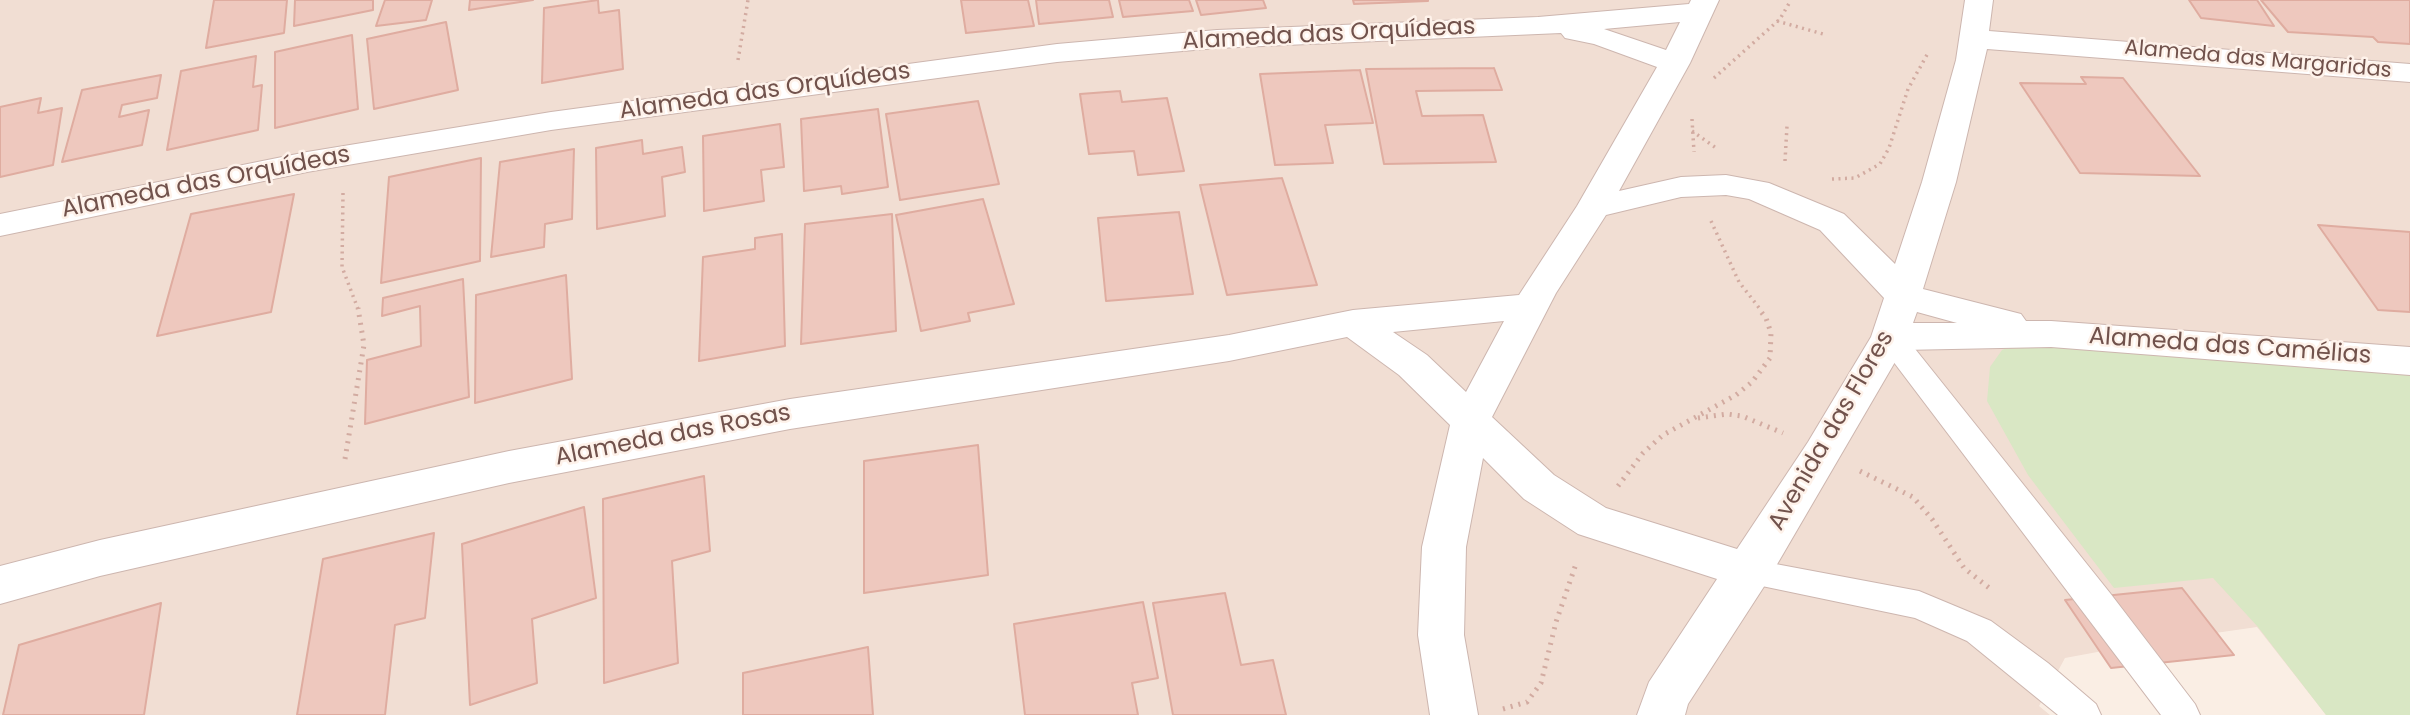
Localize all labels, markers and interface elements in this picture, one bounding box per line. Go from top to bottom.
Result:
street label: Alameda das Orquídeas [1182,13,1476,57]
street label: Alameda das Margaridas [2123,36,2393,84]
street label: Alameda das Orquídeas [618,57,912,127]
street label: Alameda das Orquídeas [59,141,353,225]
street label: Alameda das Camélias [2088,323,2372,371]
street label: Avenida das Flores [1763,326,1901,536]
street label: Alameda das Rosas [553,399,793,473]

